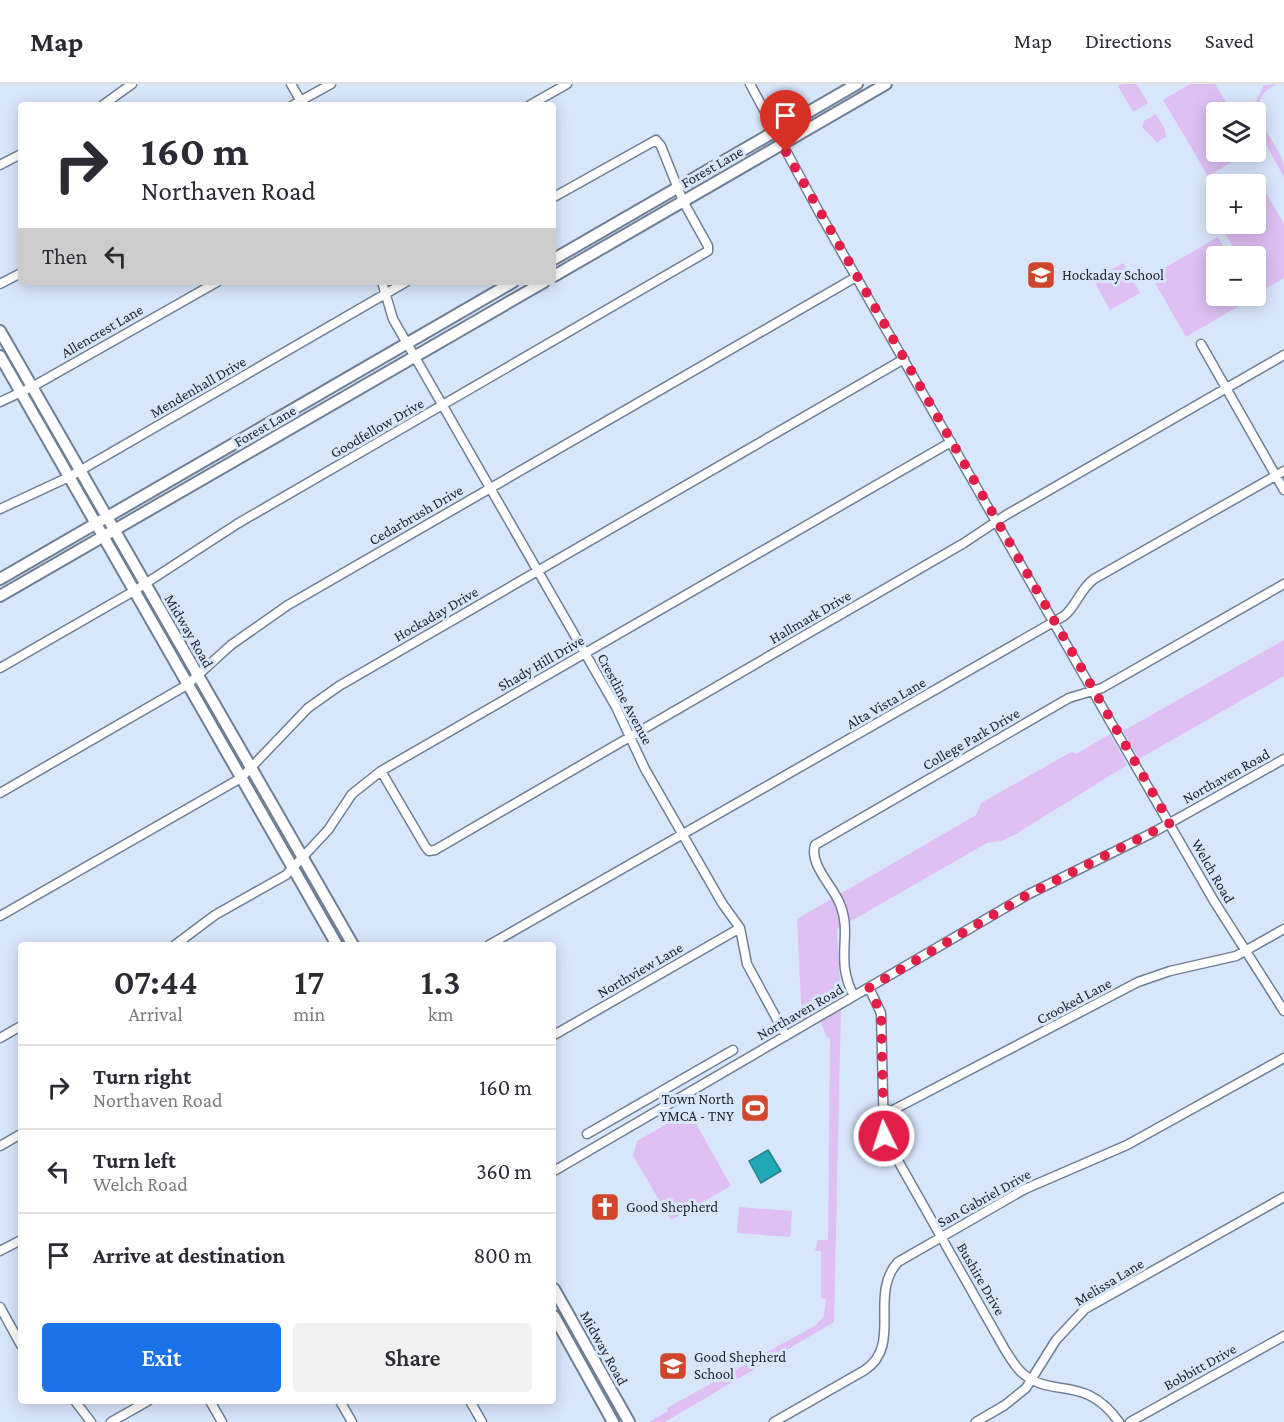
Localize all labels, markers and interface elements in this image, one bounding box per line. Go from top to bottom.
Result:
text: Map [30,26,83,57]
text: Map [1014,29,1052,53]
text: Directions [1085,29,1172,53]
text: Saved [1205,29,1254,53]
pin [760,90,811,152]
icon: arrive [769,99,802,132]
map controls [1206,102,1266,306]
button: layers [1206,102,1266,162]
icon: right [42,126,120,204]
text: 160 m [141,127,249,174]
street label: Forest Lane [678,143,746,191]
button: + [1206,174,1266,234]
text: Northaven Road [141,176,316,206]
icon: left [99,240,132,273]
text: Then [42,244,87,269]
button: − [1206,246,1266,306]
school or university icon: Hockaday School [1025,259,1057,291]
place label: Hockaday School [1062,267,1164,284]
street label: Allencrest Lane [58,301,146,361]
street label: Mendenhall Drive [147,353,249,421]
street label: Goodfellow Drive [328,395,427,461]
street label: Forest Lane [231,402,299,450]
street label: Cedarbrush Drive [366,481,466,548]
street label: Hockaday Drive [391,583,482,645]
street label: Hallmark Drive [766,587,854,647]
street label: Midway Road [161,591,217,671]
street label: Shady Hill Drive [495,632,588,695]
street label: Crestline Avenue [594,651,656,748]
street label: Alta Vista Lane [843,674,929,732]
street label: College Park Drive [920,705,1023,774]
street label: Northaven Road [1180,745,1272,807]
street label: Welch Road [1188,836,1238,906]
street label: Northview Lane [594,939,686,1001]
text: 07:44 [114,962,198,1002]
text: 17 [294,962,324,1002]
text: 1.3 [421,962,460,1002]
street label: Crooked Lane [1034,974,1114,1027]
street label: Northaven Road [754,981,846,1043]
text: Arrival [128,1003,183,1025]
text: min [293,1003,325,1025]
text: km [428,1003,453,1025]
text: Turn right [93,1064,191,1089]
icon: right [42,1071,75,1104]
text: 160 m [479,1075,532,1100]
text: Northaven Road [93,1089,222,1111]
place label: Town North YMCA - TNY [659,1091,734,1124]
sports icon: Town North YMCA - TNY [739,1092,771,1124]
position arrow [852,1104,916,1168]
text: Turn left [93,1148,176,1173]
icon: left [42,1155,75,1188]
text: 360 m [476,1159,532,1184]
street label: San Gabriel Drive [935,1166,1034,1230]
text: Welch Road [93,1173,188,1195]
church icon: Good Shepherd [589,1191,621,1223]
place label: Good Shepherd [626,1199,718,1216]
icon: arrive [42,1239,75,1272]
street label: Bushire Drive [954,1240,1008,1318]
text: Arrive at destination [93,1243,285,1268]
text: 800 m [473,1243,532,1268]
street label: Melissa Lane [1072,1255,1147,1309]
street label: Midway Road [576,1308,631,1388]
button: Exit [42,1323,281,1392]
button: Share [293,1323,532,1392]
street label: Bobbitt Drive [1161,1340,1239,1393]
place label: Good Shepherd School [694,1349,786,1382]
school or university icon: Good Shepherd School [657,1350,689,1382]

